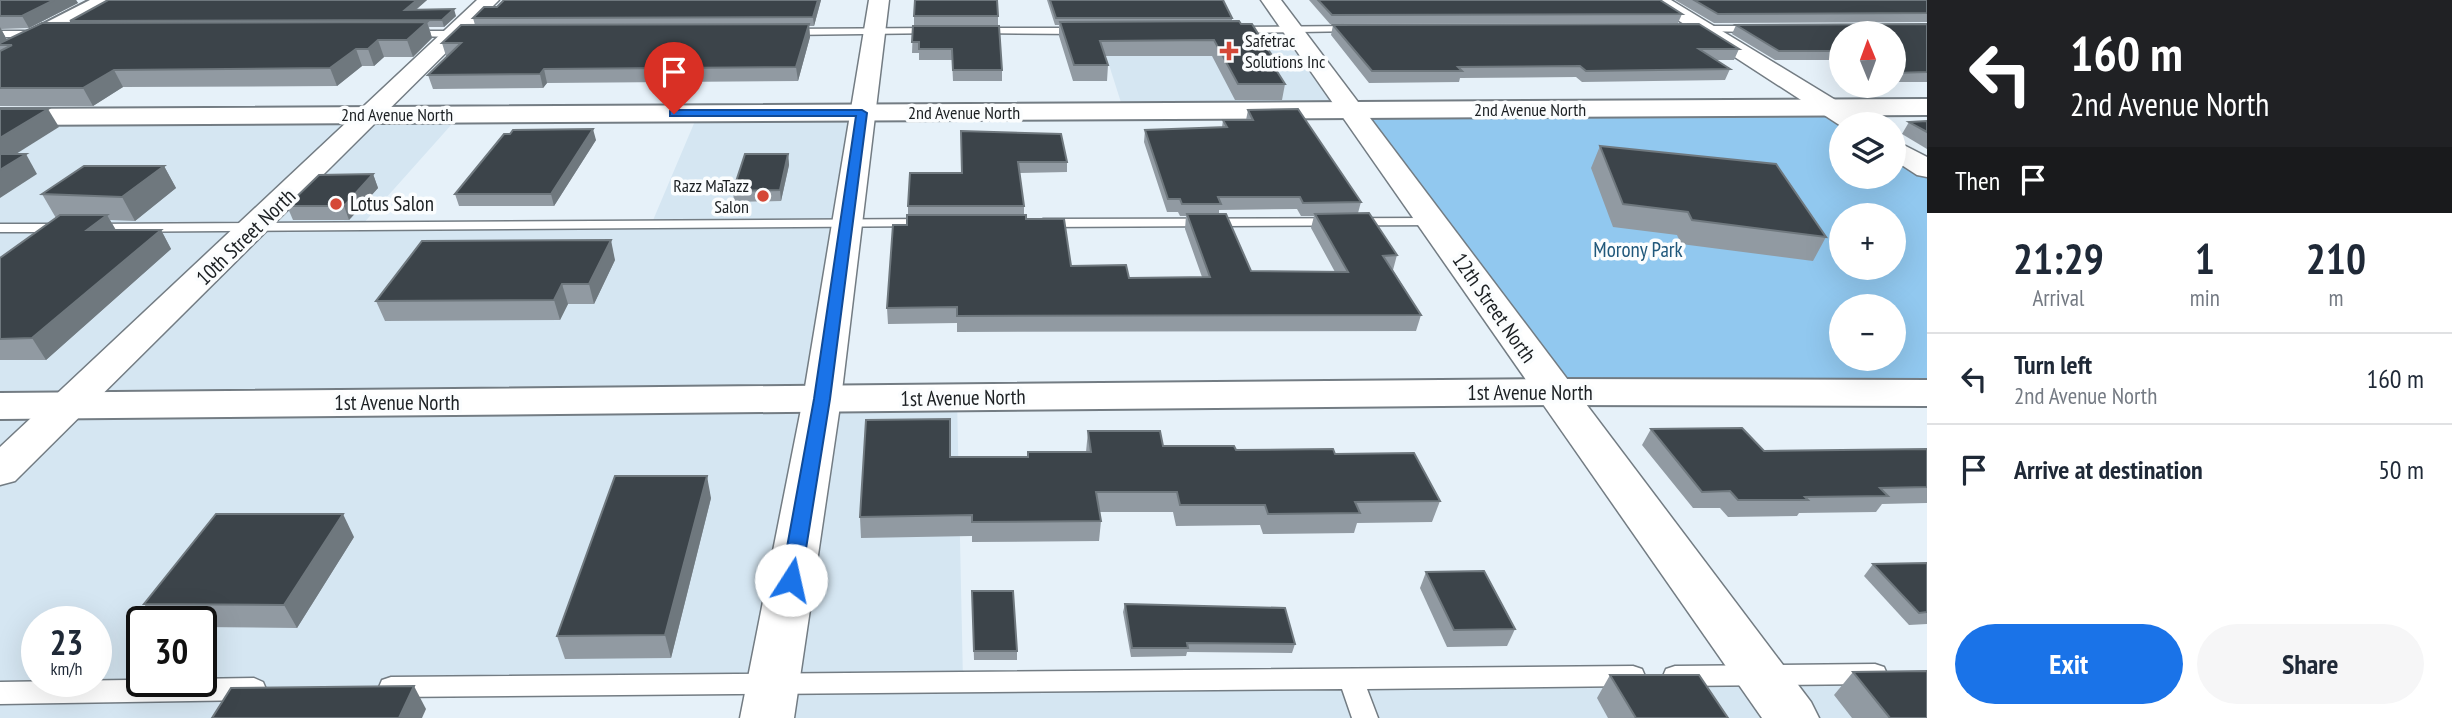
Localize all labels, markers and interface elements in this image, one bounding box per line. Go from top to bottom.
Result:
north arrow [1829,21,1906,98]
map controls [1829,21,1906,371]
text: 160 m [2070,21,2183,85]
icon: left [1955,28,2046,119]
place label: Safetrac Solutions Inc [1245,29,1326,73]
marker: Safetrac Solutions Inc [1219,41,1239,61]
pin [644,42,704,114]
icon: arrive [655,53,693,91]
text: 2nd Avenue North [2070,83,2269,125]
street label: 2nd Avenue North [1474,98,1586,121]
street label: 2nd Avenue North [908,101,1020,124]
street label: 2nd Avenue North [341,103,453,126]
button: layers [1829,112,1906,189]
icon: arrive [2014,161,2052,199]
text: Then [1955,164,2000,197]
place label: Razz MaTazz Salon [673,174,749,218]
street label: 10th Street North [190,182,301,291]
marker: Razz MaTazz Salon [755,188,771,204]
place label: Lotus Salon [350,190,434,217]
marker: Lotus Salon [328,196,344,212]
button: + [1829,203,1906,280]
text: 21:29 [2013,231,2104,286]
text: 1 [2195,231,2215,286]
text: 210 [2306,231,2366,286]
park label: Morony Park [1593,236,1683,263]
street label: 12th Street North [1447,248,1542,368]
text: Arrival [2032,283,2084,312]
text: min [2190,283,2220,312]
text: m [2328,283,2343,312]
button: − [1829,294,1906,371]
text: Turn left [2014,348,2092,381]
icon: left [1955,360,1993,398]
text: 160 m [2366,362,2424,395]
street label: 1st Avenue North [1467,379,1593,406]
text: 2nd Avenue North [2014,381,2157,410]
street label: 1st Avenue North [900,383,1026,412]
street label: 1st Avenue North [334,389,460,416]
icon: arrive [1955,451,1993,489]
text: Arrive at destination [2014,453,2203,486]
text: 50 m [2378,453,2424,486]
position arrow [754,543,828,617]
speed limit sign: 30 [126,606,217,697]
text: 23 [50,619,83,665]
button: Exit [1955,624,2183,704]
button: Share [2197,624,2424,704]
text: km/h [51,657,82,680]

